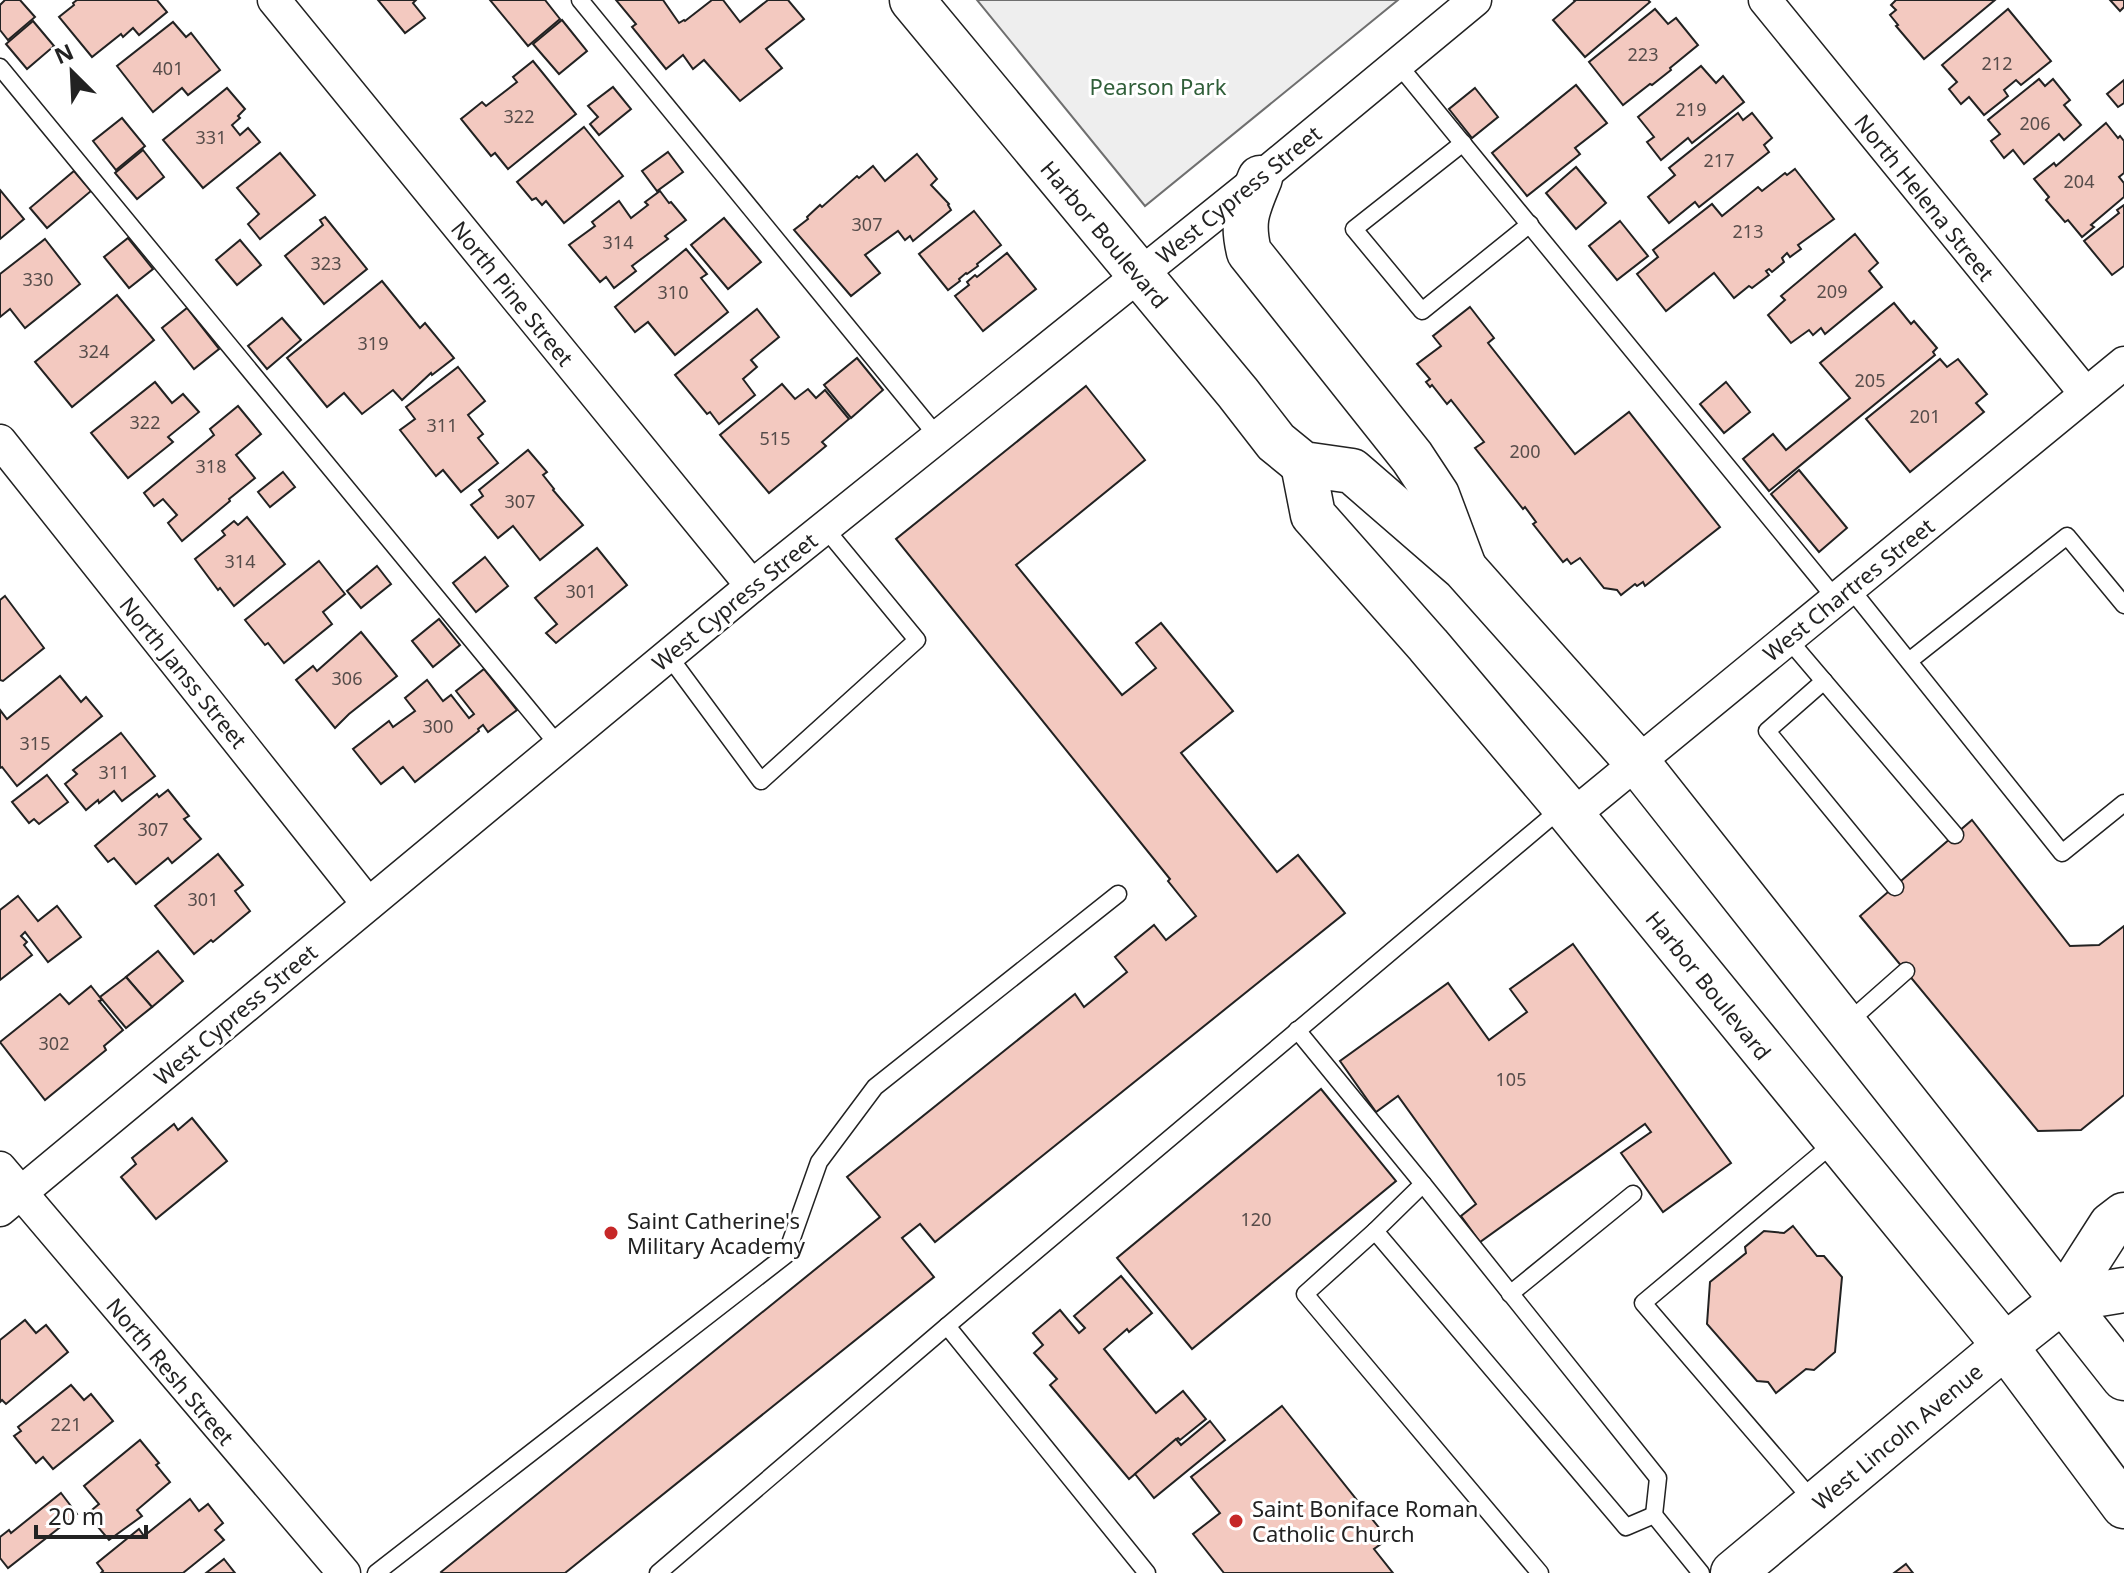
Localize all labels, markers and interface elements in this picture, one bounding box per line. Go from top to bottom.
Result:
north arrow [32,32,112,112]
text: N [49,35,78,70]
house number: 223 [1628,42,1658,66]
house number: 212 [1982,51,2012,75]
house number: 401 [153,56,183,80]
park label: Pearson Park [1090,71,1227,101]
house number: 219 [1676,97,1706,121]
house number: 322 [504,104,534,128]
street label: North Helena Street [1848,107,2002,287]
house number: 206 [2020,111,2050,135]
street label: West Cypress Street [1149,118,1327,270]
house number: 331 [196,125,226,149]
house number: 217 [1704,148,1734,172]
street label: Harbor Boulevard [1034,154,1176,314]
house number: 204 [2064,169,2094,193]
house number: 307 [852,212,882,236]
street label: North Pine Street [445,214,581,372]
house number: 213 [1733,219,1763,243]
house number: 314 [603,230,633,254]
house number: 323 [311,251,341,275]
house number: 330 [23,267,53,291]
house number: 209 [1817,279,1847,303]
house number: 310 [658,280,688,304]
house number: 319 [358,331,388,355]
house number: 324 [79,339,109,363]
house number: 205 [1855,368,1885,392]
house number: 201 [1910,404,1940,428]
house number: 322 [130,410,160,434]
house number: 311 [427,413,457,437]
house number: 515 [760,426,790,450]
house number: 200 [1510,439,1540,463]
house number: 318 [196,454,226,478]
house number: 307 [505,489,535,513]
street label: West Chartres Street [1756,511,1940,667]
street label: West Cypress Street [645,525,823,677]
house number: 314 [225,549,255,573]
house number: 301 [566,579,596,603]
street label: North Janss Street [114,590,254,754]
house number: 306 [332,666,362,690]
house number: 300 [423,714,453,738]
house number: 315 [20,731,50,755]
house number: 311 [99,760,129,784]
house number: 307 [138,817,168,841]
house number: 301 [188,887,218,911]
street label: Harbor Boulevard [1639,904,1779,1066]
street label: West Cypress Street [147,937,323,1091]
house number: 302 [39,1031,69,1055]
house number: 105 [1496,1067,1526,1091]
place label: Saint Catherine's Military Academy [627,1205,806,1260]
house number: 120 [1241,1207,1271,1231]
marker: Saint Catherine's Military Academy [602,1224,620,1242]
street label: North Resh Street [100,1291,242,1451]
street label: West Lincoln Avenue [1806,1356,1988,1516]
house number: 221 [51,1412,81,1436]
scale bar [36,1489,146,1539]
place label: Saint Boniface Roman Catholic Church [1252,1493,1478,1548]
text: 20 m [48,1499,104,1532]
marker: Saint Boniface Roman Catholic Church [1227,1512,1245,1530]

